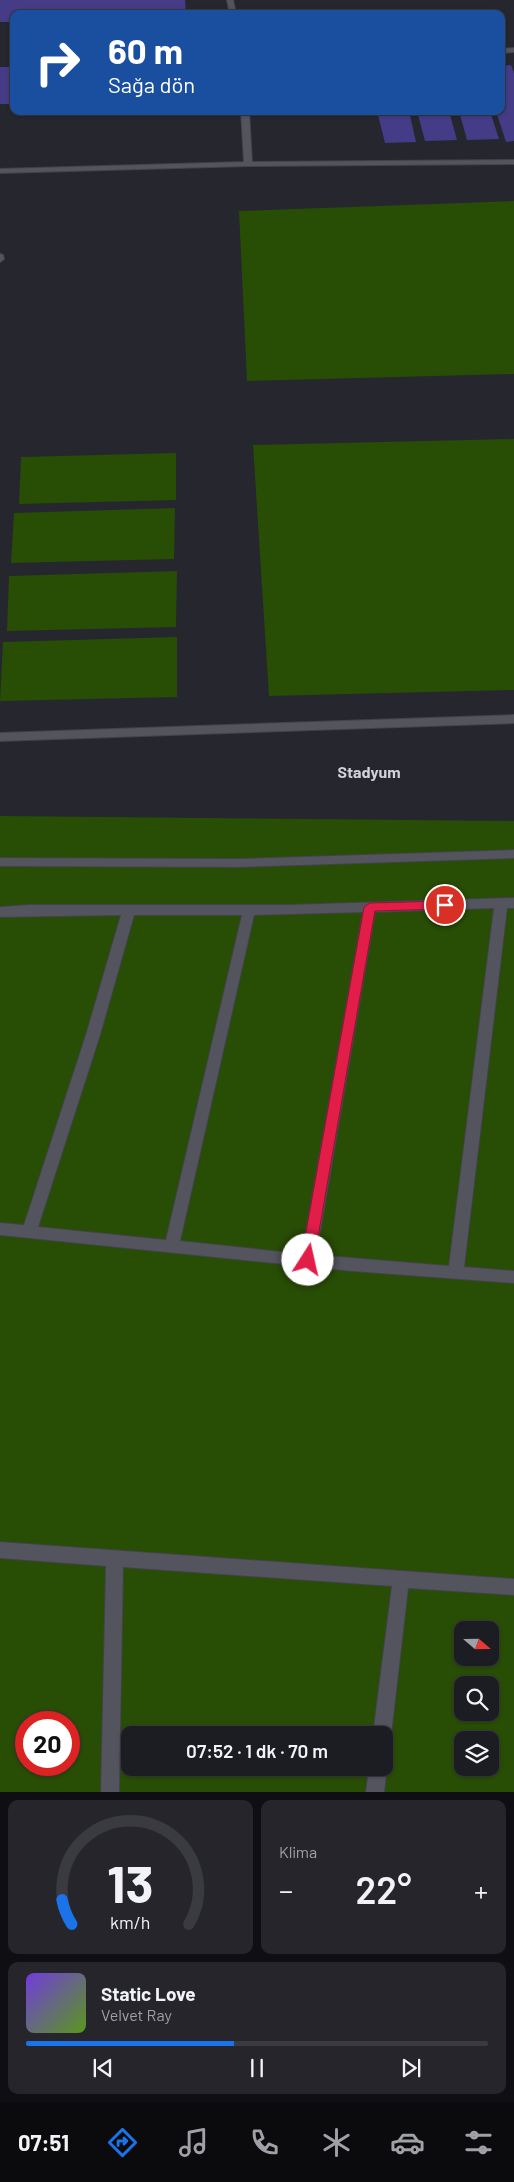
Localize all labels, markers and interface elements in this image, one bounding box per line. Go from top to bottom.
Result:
text: 60 m [108,29,183,71]
icon: right [25,30,90,95]
text: Sağa dön [108,71,195,97]
district label: Stadyum [337,762,401,781]
pin [424,884,466,926]
icon: arrive [431,891,459,919]
position arrow [281,1233,333,1285]
north arrow [454,1621,499,1666]
map controls [454,1621,499,1776]
button: search [454,1676,499,1721]
speed limit sign: 20 [15,1711,80,1776]
button: layers [454,1731,499,1776]
text: 07:52 · 1 dk · 70 m [186,1739,328,1762]
text: Klima [279,1842,317,1861]
text: 13 [107,1851,154,1913]
text: 22° [355,1866,412,1912]
text: − [279,1873,293,1907]
text: + [474,1873,488,1907]
text: km/h [110,1911,151,1933]
text: Static Love [101,1982,196,2005]
text: Velvet Ray [101,2005,172,2024]
icon: previous [89,2054,117,2082]
icon: pause [243,2054,271,2082]
icon: next [397,2054,425,2082]
icon: directions [105,2125,140,2160]
icon: music [176,2125,211,2160]
icon: phone [247,2125,282,2160]
icon: climate [319,2125,354,2160]
icon: car [390,2125,425,2160]
icon: filters [461,2125,496,2160]
text: 07:51 [18,2129,69,2155]

